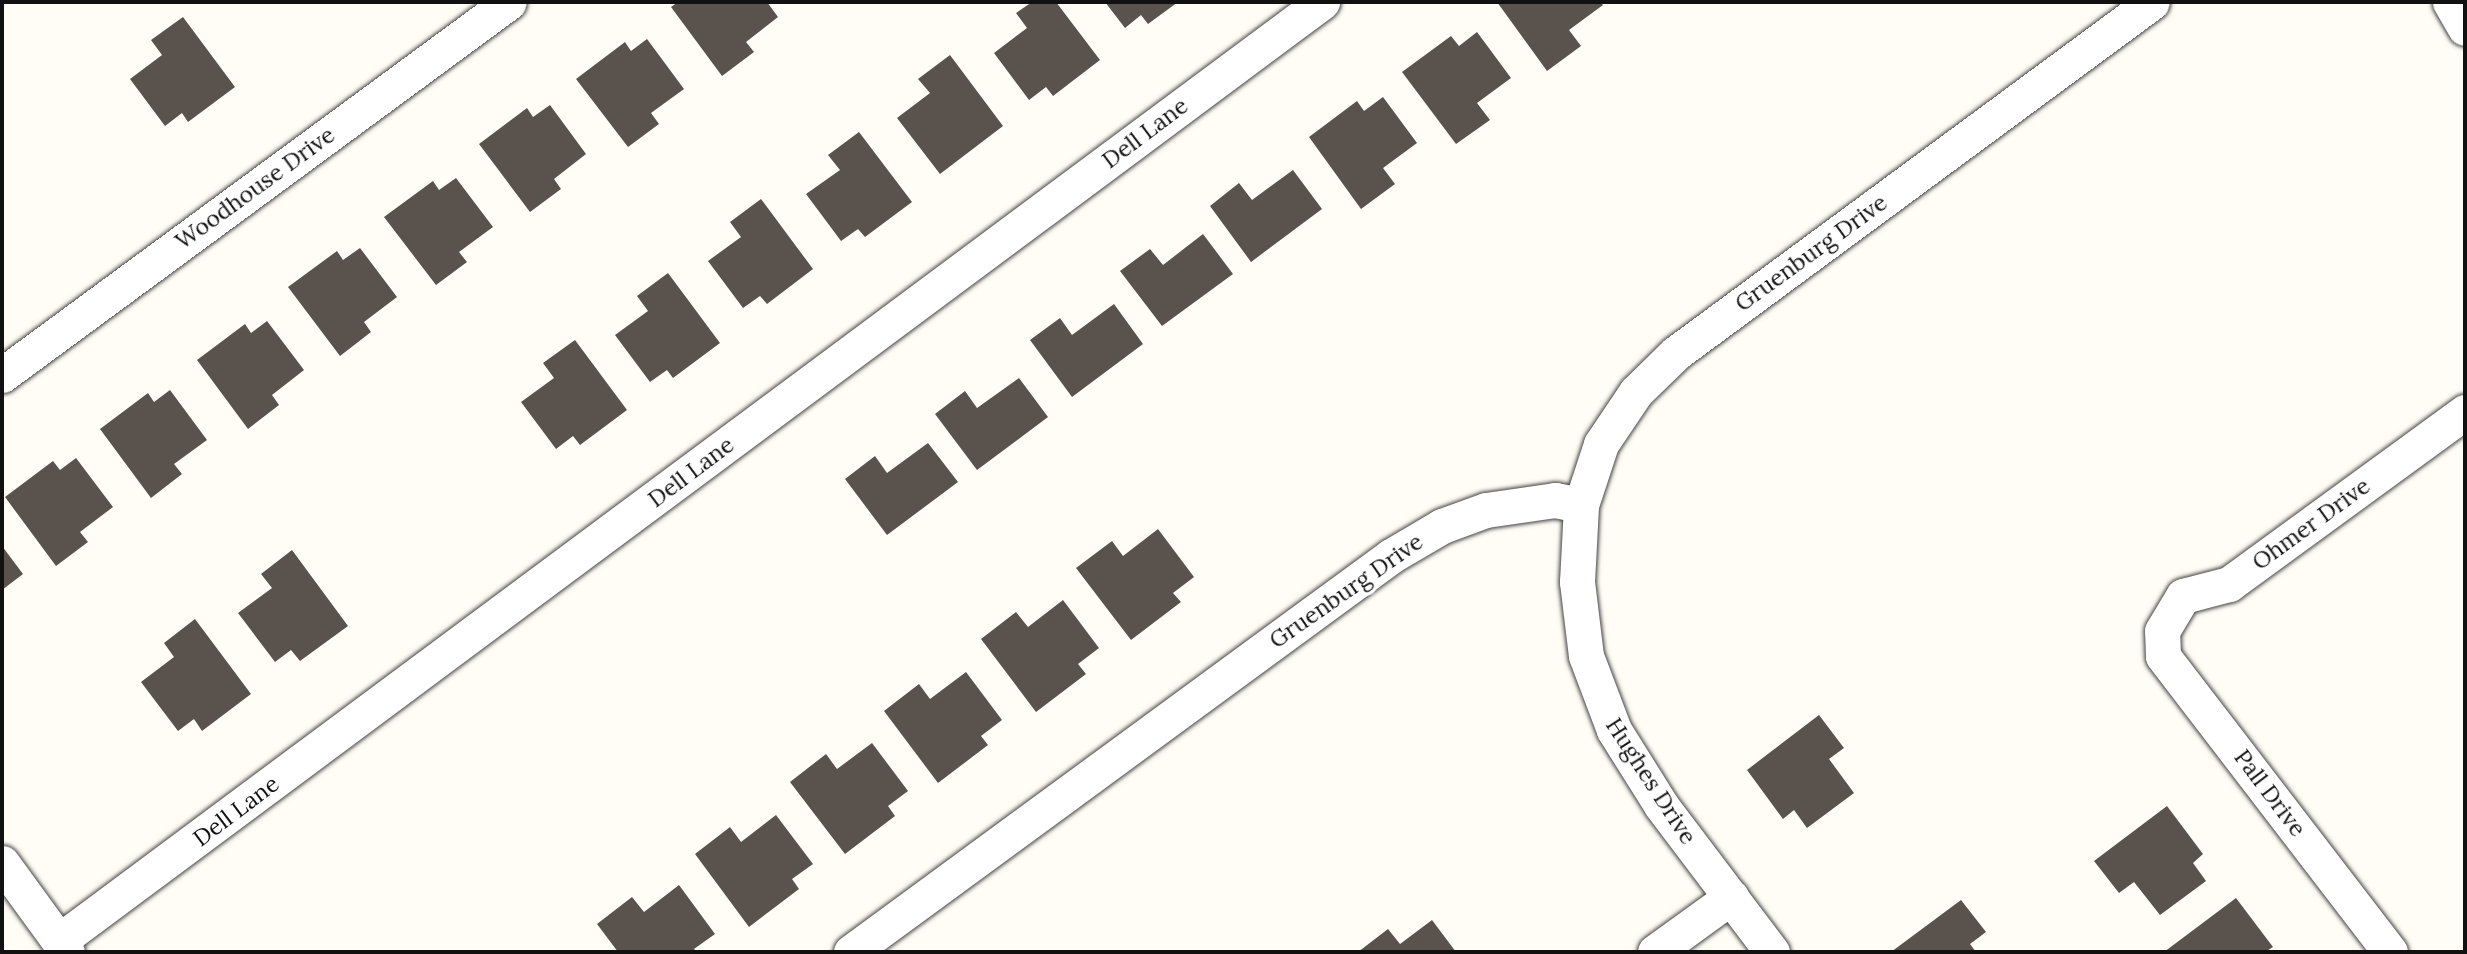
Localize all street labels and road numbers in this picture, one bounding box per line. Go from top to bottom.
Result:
street label: Dell Lane [1097,92,1193,174]
street label: Woodhouse Drive [170,121,340,255]
street label: Gruenburg Drive [1730,189,1892,317]
street label: Dell Lane [643,431,739,513]
street label: Ohmer Drive [2247,472,2375,576]
street label: Gruenburg Drive [1264,528,1428,654]
street label: Hughes Drive [1600,713,1702,849]
street label: Pall Drive [2228,744,2312,842]
street label: Dell Lane [188,770,284,852]

